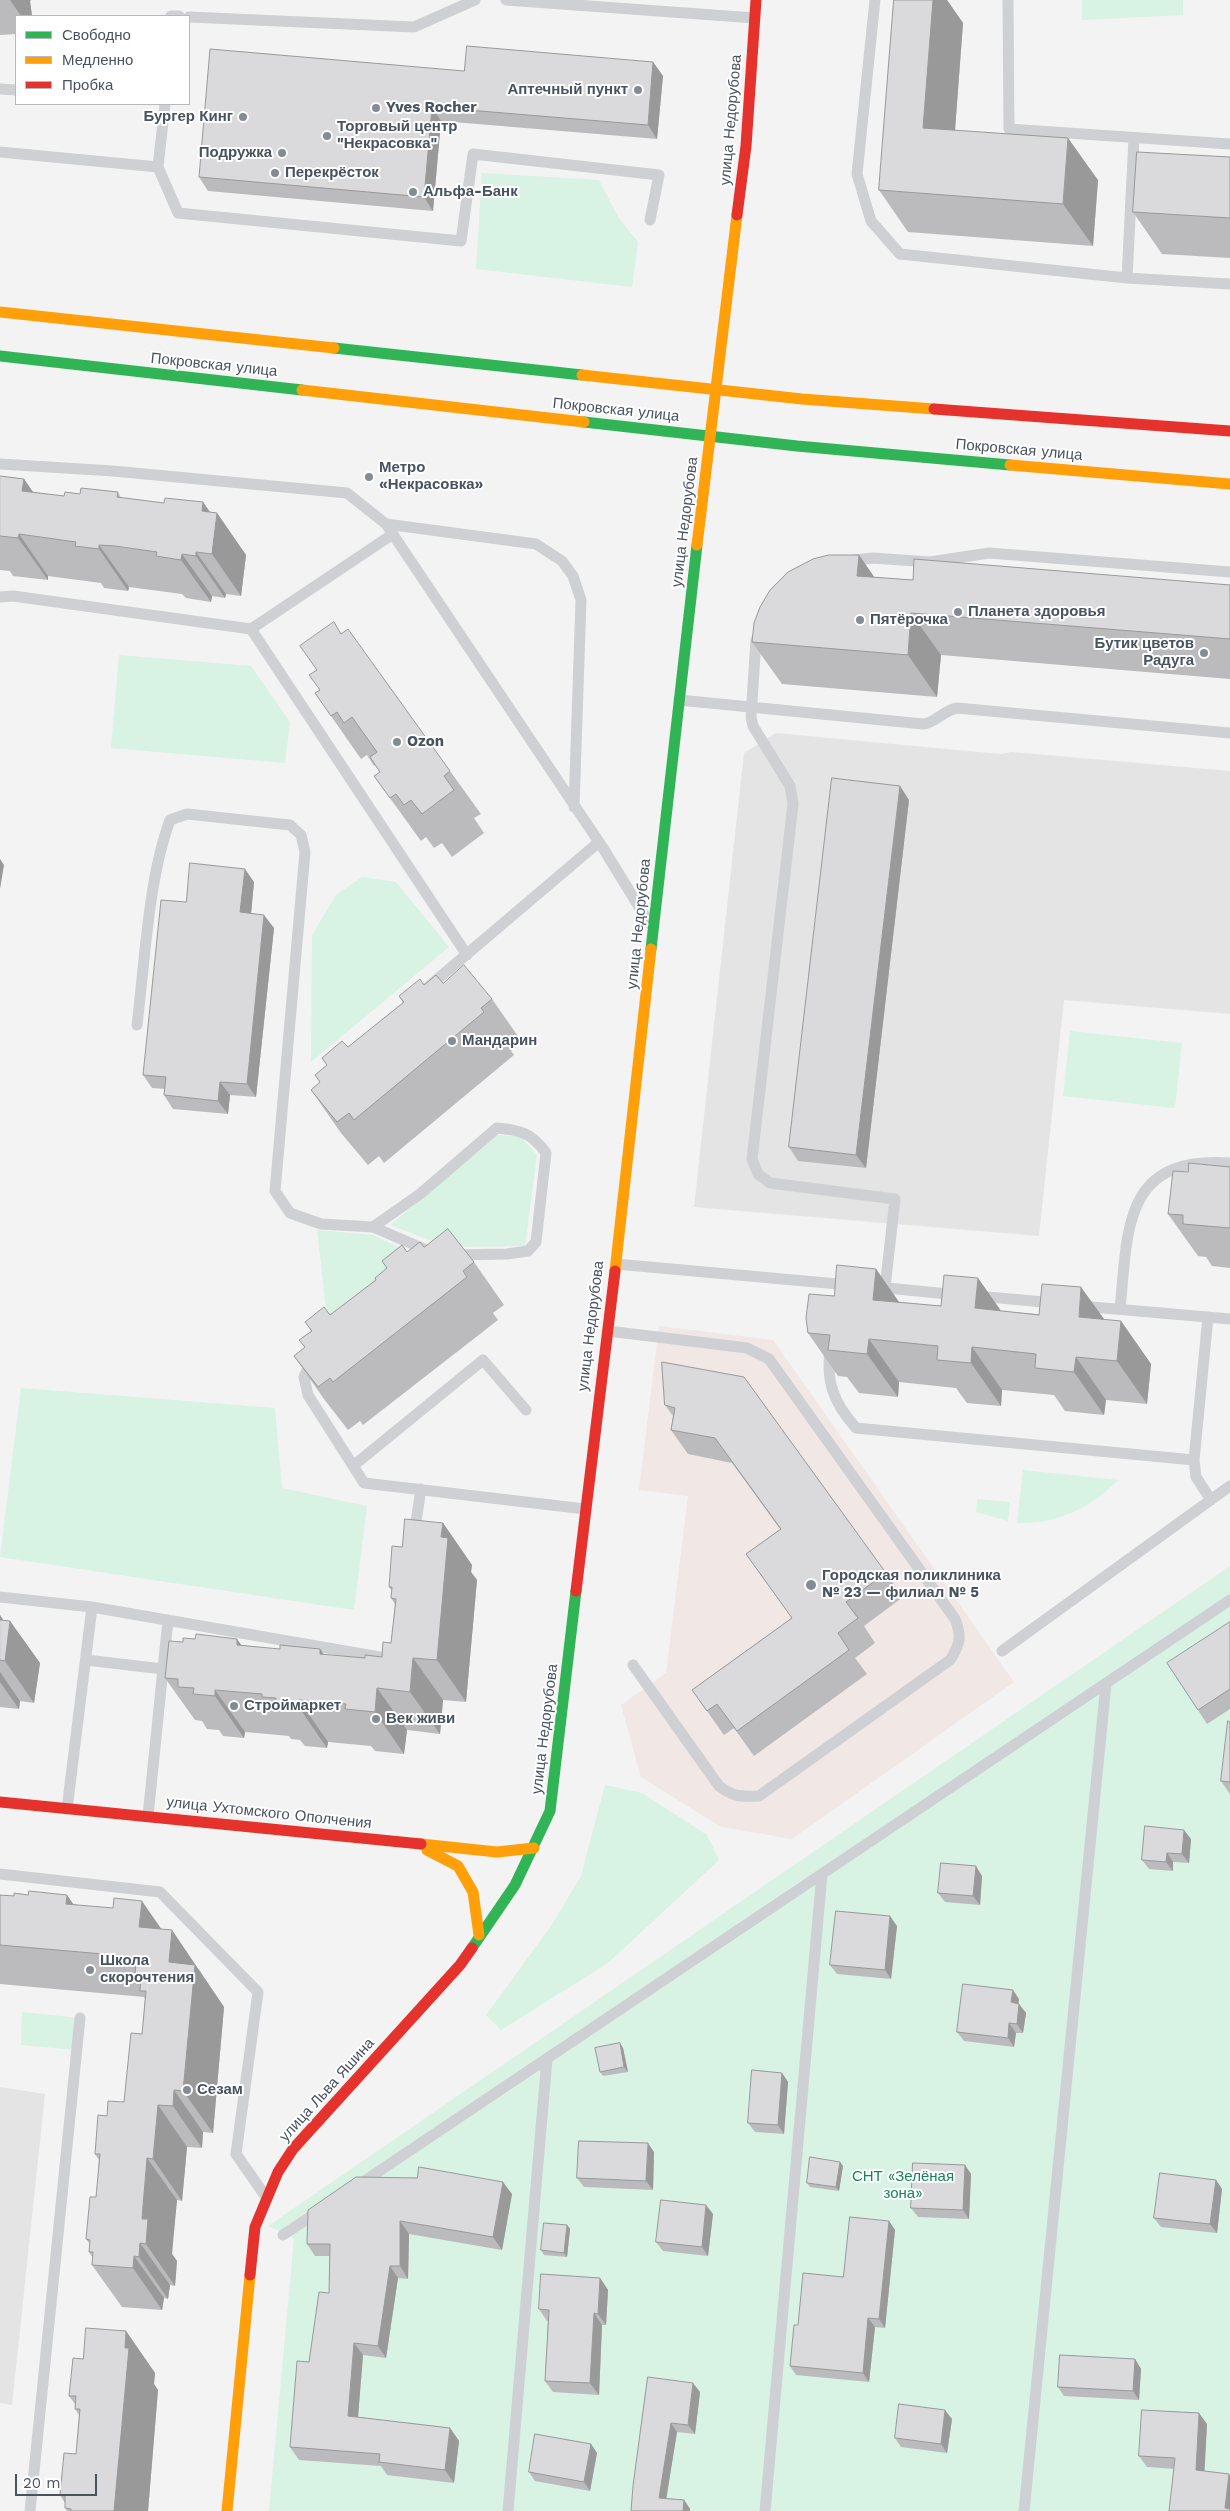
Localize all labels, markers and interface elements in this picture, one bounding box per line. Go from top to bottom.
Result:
legend [15,15,190,105]
text: Свободно [62,26,131,44]
text: Медленно [62,51,133,69]
street label: улица Недорубова [716,54,746,186]
text: Пробка [62,76,113,94]
place label: Аптечный пункт [507,81,628,99]
marker: Аптечный пункт [632,84,644,96]
place label: Yves Rocher [386,99,477,117]
marker: Yves Rocher [370,102,382,114]
place label: Бургер Кинг [143,108,233,126]
marker: Бургер Кинг [237,111,249,123]
place label: Торговый центр "Некрасовка" [337,118,457,153]
marker: Торговый центр "Некрасовка" [321,130,333,142]
place label: Подружка [199,144,272,162]
marker: Подружка [276,147,288,159]
place label: Перекрёсток [285,164,379,182]
marker: Перекрёсток [269,167,281,179]
place label: Альфа-Банк [423,183,518,201]
marker: Альфа-Банк [407,186,419,198]
street label: Покровская улица [150,349,278,381]
street label: Покровская улица [552,394,680,426]
street label: Покровская улица [955,435,1083,465]
street label: улица Недорубова [668,456,702,588]
place label: Метро «Некрасовка» [379,459,483,494]
marker: Метро «Некрасовка» [363,471,375,483]
place label: Планета здоровья [968,603,1105,621]
marker: Планета здоровья [952,606,964,618]
place label: Пятёрочка [870,611,948,629]
marker: Пятёрочка [854,614,866,626]
place label: Бутик цветов Радуга [1095,635,1194,670]
marker: Бутик цветов Радуга [1198,647,1210,659]
place label: Ozon [407,733,444,751]
marker: Ozon [391,736,403,748]
street label: улица Недорубова [623,858,655,990]
place label: Мандарин [462,1032,537,1050]
marker: Мандарин [446,1035,458,1047]
street label: улица Недорубова [574,1260,608,1392]
place label: Городская поликлиника № 23 — филиал № 5 [822,1567,1001,1602]
marker: Городская поликлиника № 23 — филиал № 5 [804,1578,818,1592]
street label: улица Недорубова [528,1663,562,1795]
place label: Строймаркет [244,1697,341,1715]
marker: Строймаркет [228,1700,240,1712]
place label: Век живи [386,1710,455,1728]
marker: Век живи [370,1713,382,1725]
street label: улица Ухтомского Ополчения [166,1793,372,1833]
place label: Школа скорочтения [100,1952,194,1987]
marker: Школа скорочтения [84,1964,96,1976]
street label: улица Льва Яшина [276,2035,378,2145]
place label: Сезам [197,2081,243,2099]
marker: Сезам [181,2084,193,2096]
park label: СНТ «Зелёная зона» [852,2168,954,2203]
scale bar [18,2464,100,2496]
text: 20 m [23,2474,61,2492]

